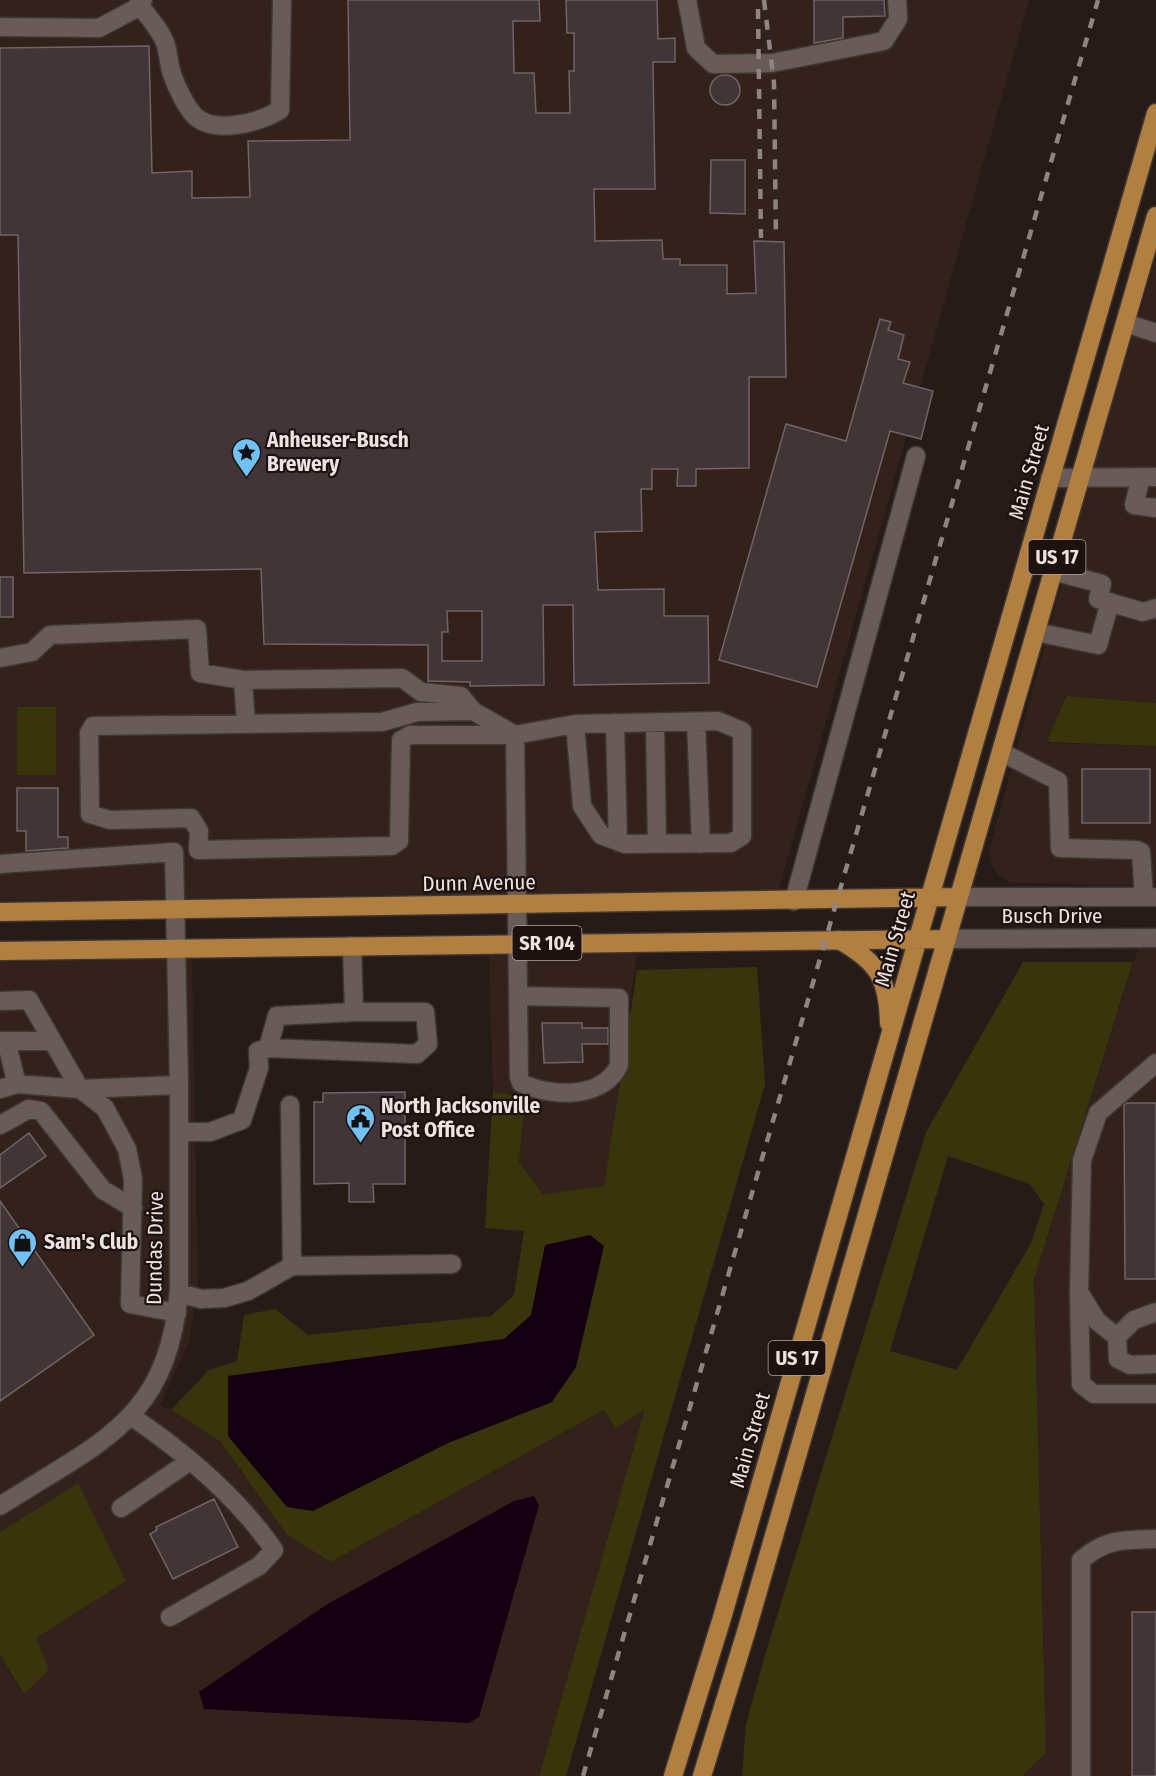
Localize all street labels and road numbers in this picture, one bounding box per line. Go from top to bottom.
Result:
street label: Main Street [1003,421,1055,523]
road number: US 17 [1028,540,1086,574]
street label: Dunn Avenue [422,869,536,897]
street label: Main Street [869,888,921,990]
street label: Busch Drive [1002,903,1102,929]
road number: SR 104 [512,926,582,960]
street label: Dundas Drive [141,1191,169,1305]
road number: US 17 [768,1341,826,1375]
street label: Main Street [724,1389,776,1491]

